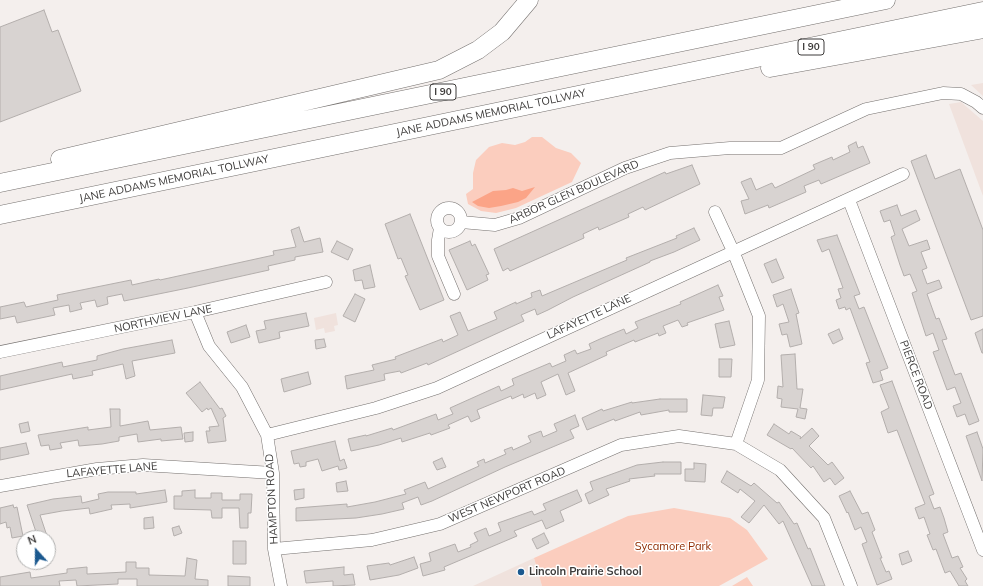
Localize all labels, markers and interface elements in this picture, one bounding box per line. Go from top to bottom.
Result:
road number: I 90 [798,39,824,55]
road number: I 90 [430,84,456,100]
street label: JANE ADDAMS MEMORIAL TOLLWAY [395,86,587,140]
street label: JANE ADDAMS MEMORIAL TOLLWAY [78,152,270,206]
street label: ARBOR GLEN BOULEVARD [507,157,641,227]
street label: LAFAYETTE LANE [545,292,633,342]
street label: NORTHVIEW LANE [113,302,213,336]
street label: PIERCE ROAD [897,339,935,411]
street label: HAMPTON ROAD [263,453,281,545]
street label: LAFAYETTE LANE [66,459,158,481]
street label: WEST NEWPORT ROAD [446,464,568,526]
north arrow [16,530,56,570]
text: N [26,532,38,548]
park label: Sycamore Park [635,540,711,554]
place label: Lincoln Prairie School [529,565,642,579]
marker: Lincoln Prairie School [516,567,526,577]

